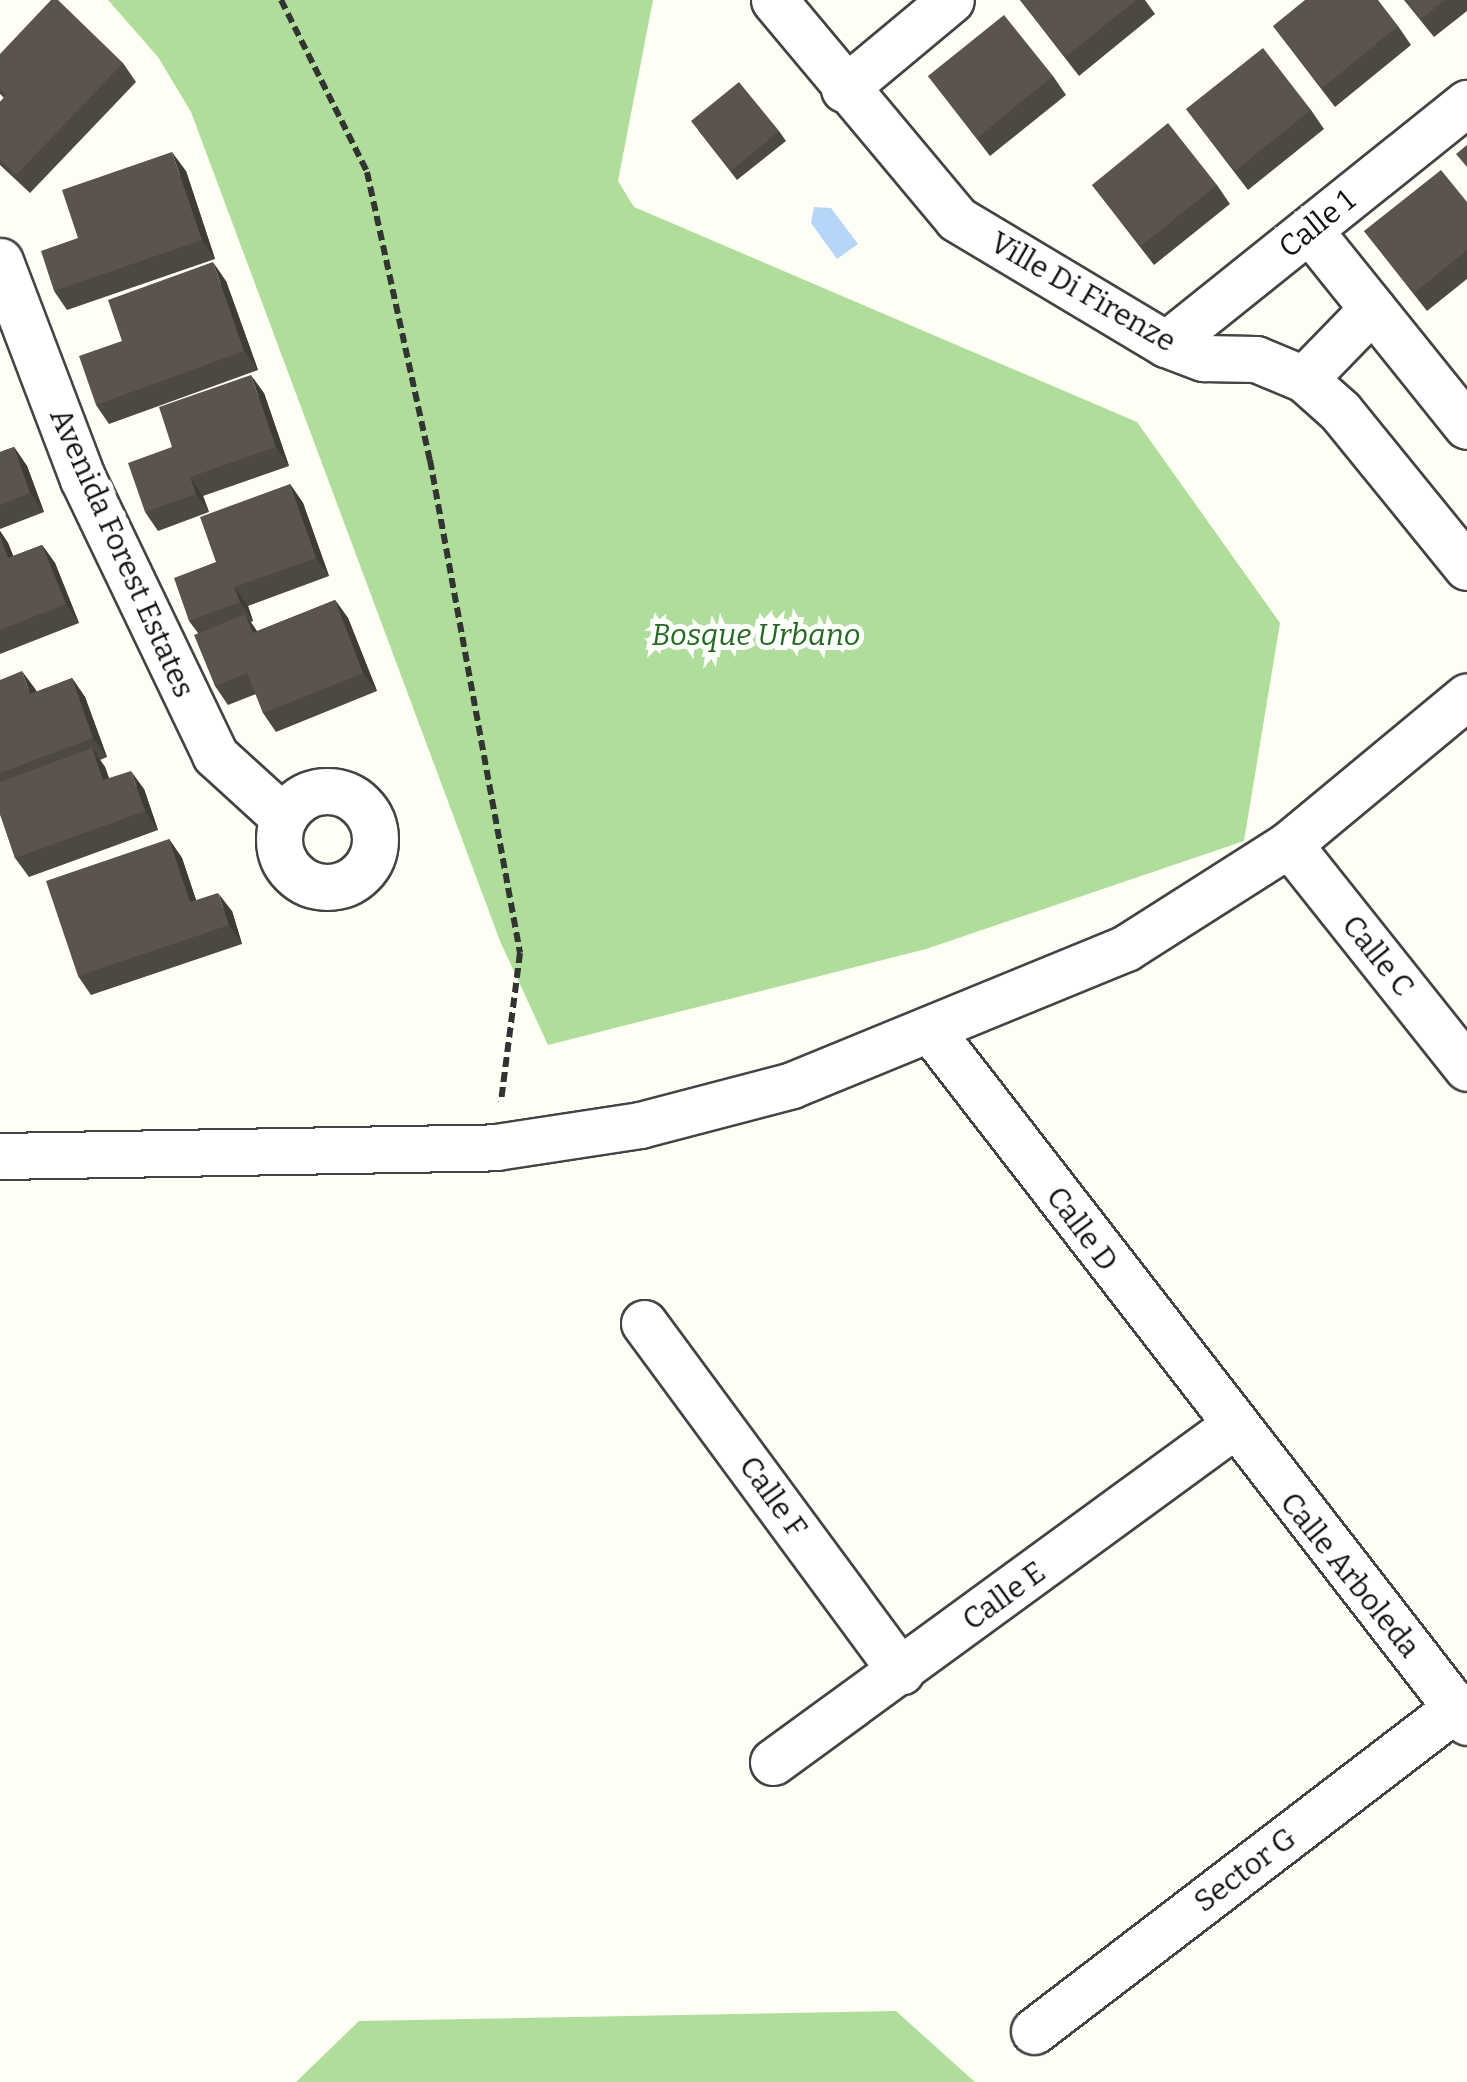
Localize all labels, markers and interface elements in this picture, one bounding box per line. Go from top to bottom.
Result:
street label: Calle 1 [1272,183,1362,265]
street label: Ville Di Firenze [984,224,1182,360]
street label: Avenida Forest Estates [42,403,202,703]
park label: Bosque Urbano [651,617,861,653]
street label: Calle C [1334,908,1422,1004]
street label: Calle D [1039,1180,1125,1278]
street label: Calle F [731,1449,815,1545]
street label: Calle Arboleda [1273,1485,1427,1665]
street label: Calle E [956,1554,1052,1638]
street label: Sector G [1187,1820,1303,1920]

